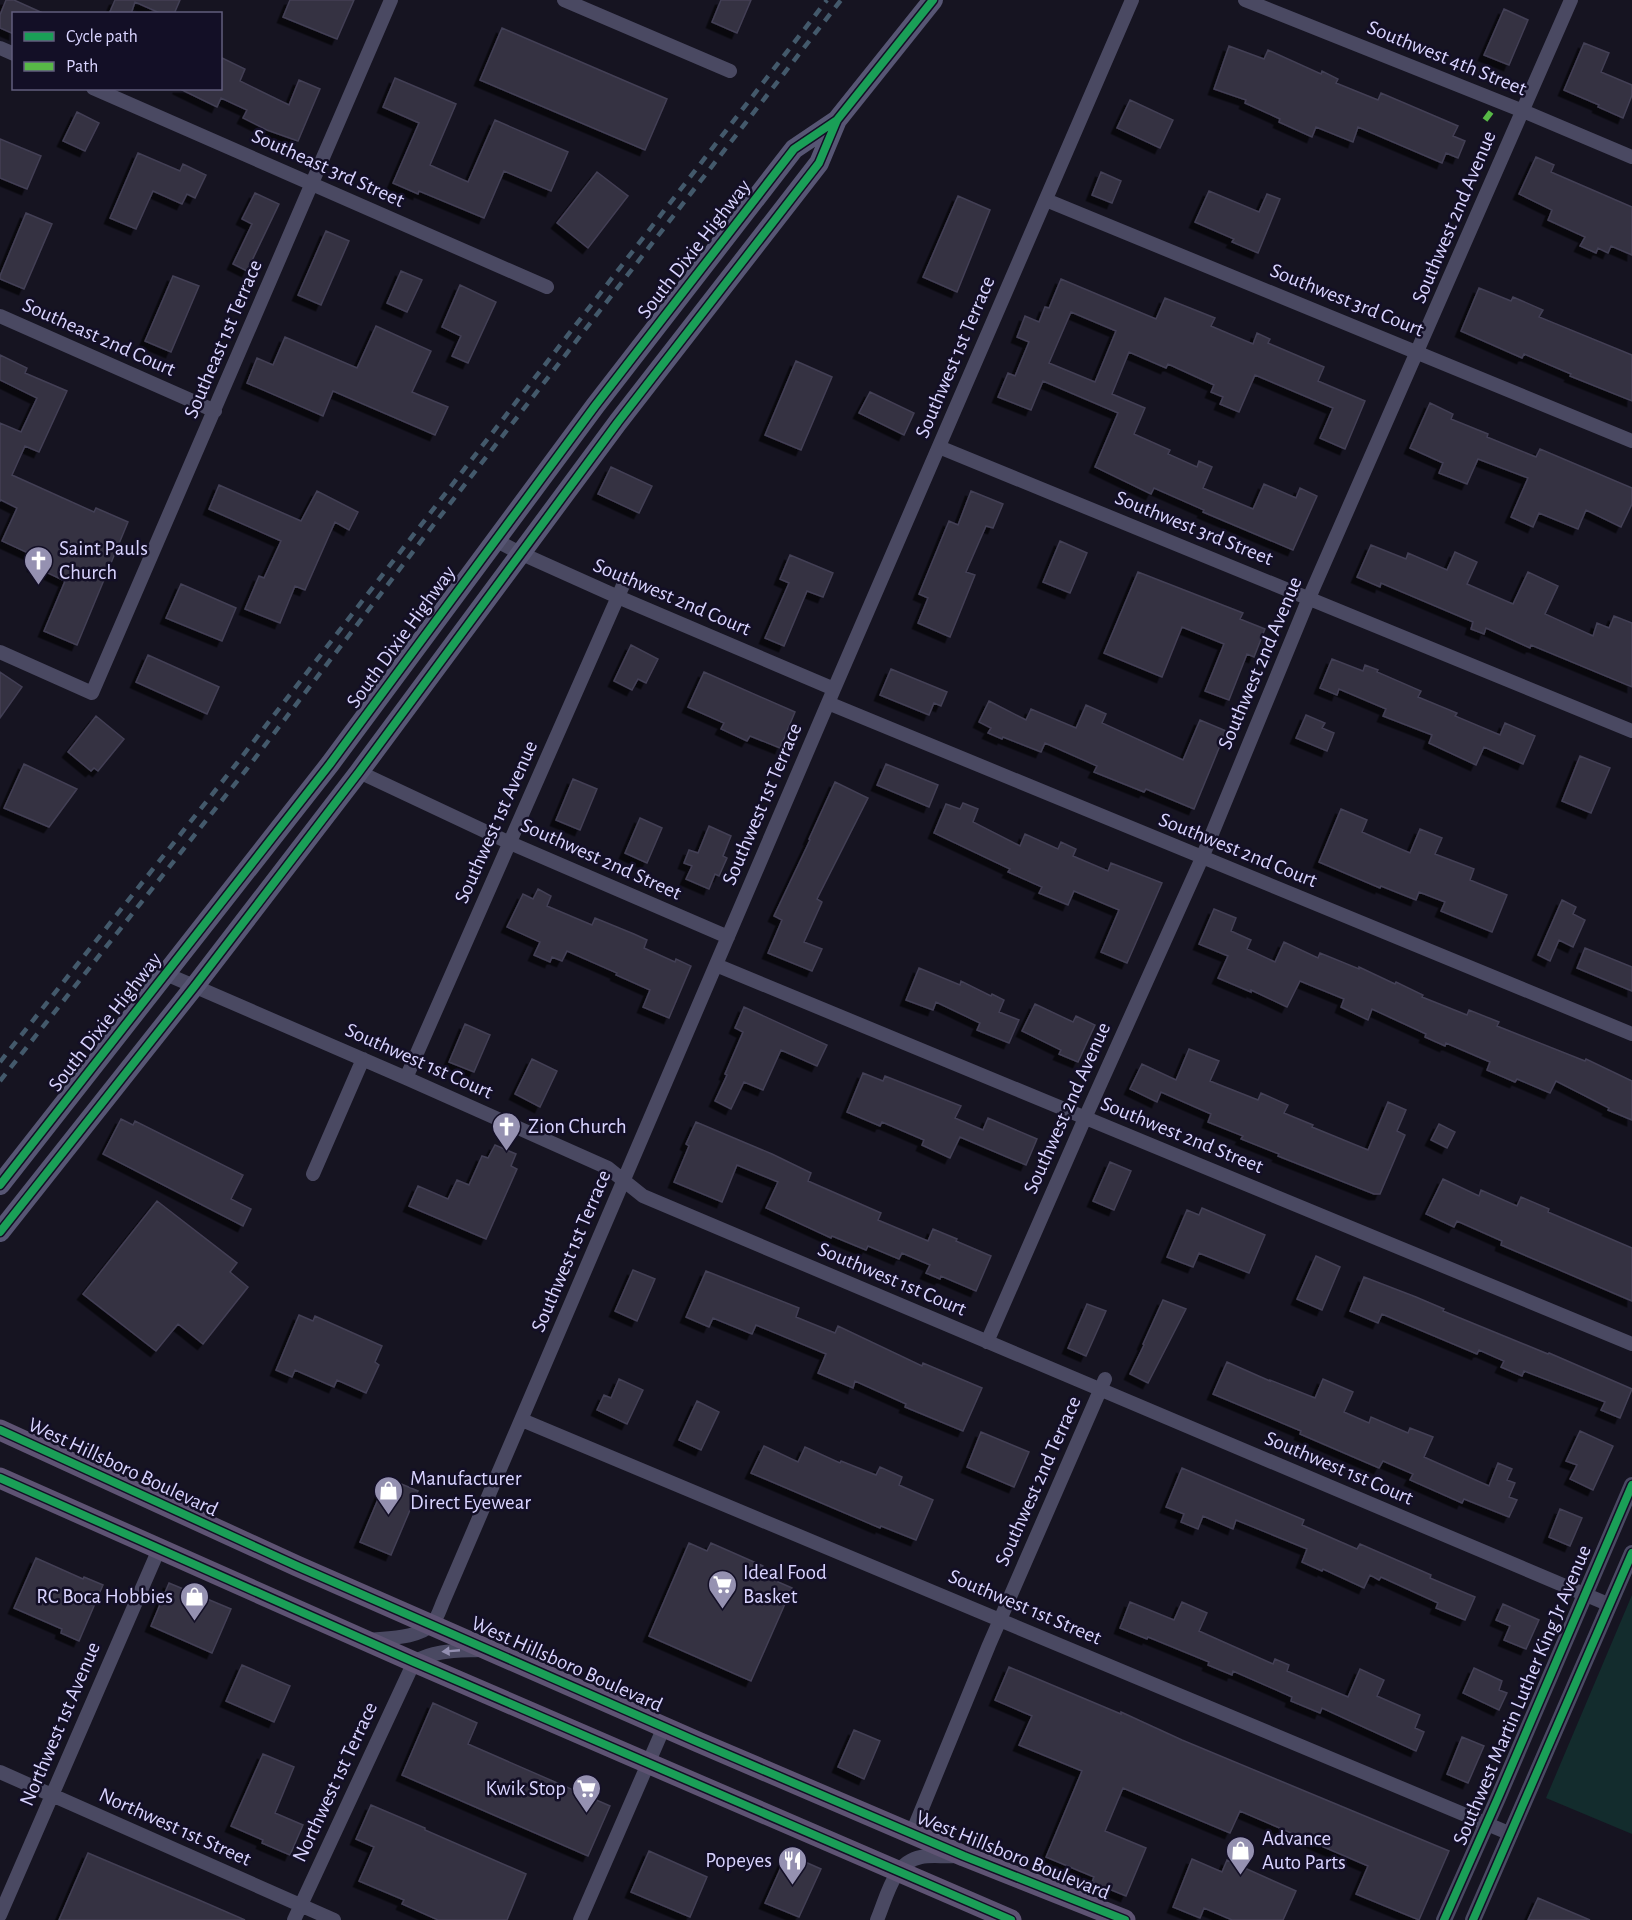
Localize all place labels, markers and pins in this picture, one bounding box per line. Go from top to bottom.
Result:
place label: Saint Pauls Church [59,538,148,583]
church icon: Saint Pauls Church [22,544,54,586]
church icon: Zion Church [491,1110,523,1152]
place label: Zion Church [528,1116,627,1137]
place label: Manufacturer Direct Eyewear [410,1468,531,1513]
shop icon: Manufacturer Direct Eyewear [373,1474,405,1516]
place label: Ideal Food Basket [743,1562,827,1607]
supermarket icon: Ideal Food Basket [706,1568,738,1610]
shop icon: RC Boca Hobbies [178,1580,210,1622]
place label: RC Boca Hobbies [36,1586,173,1607]
supermarket icon: Kwik Stop [571,1772,603,1814]
place label: Kwik Stop [485,1778,566,1799]
place label: Advance Auto Parts [1262,1828,1346,1873]
shop icon: Advance Auto Parts [1225,1834,1257,1876]
restaurant icon: Popeyes [777,1844,809,1886]
place label: Popeyes [705,1850,772,1871]

